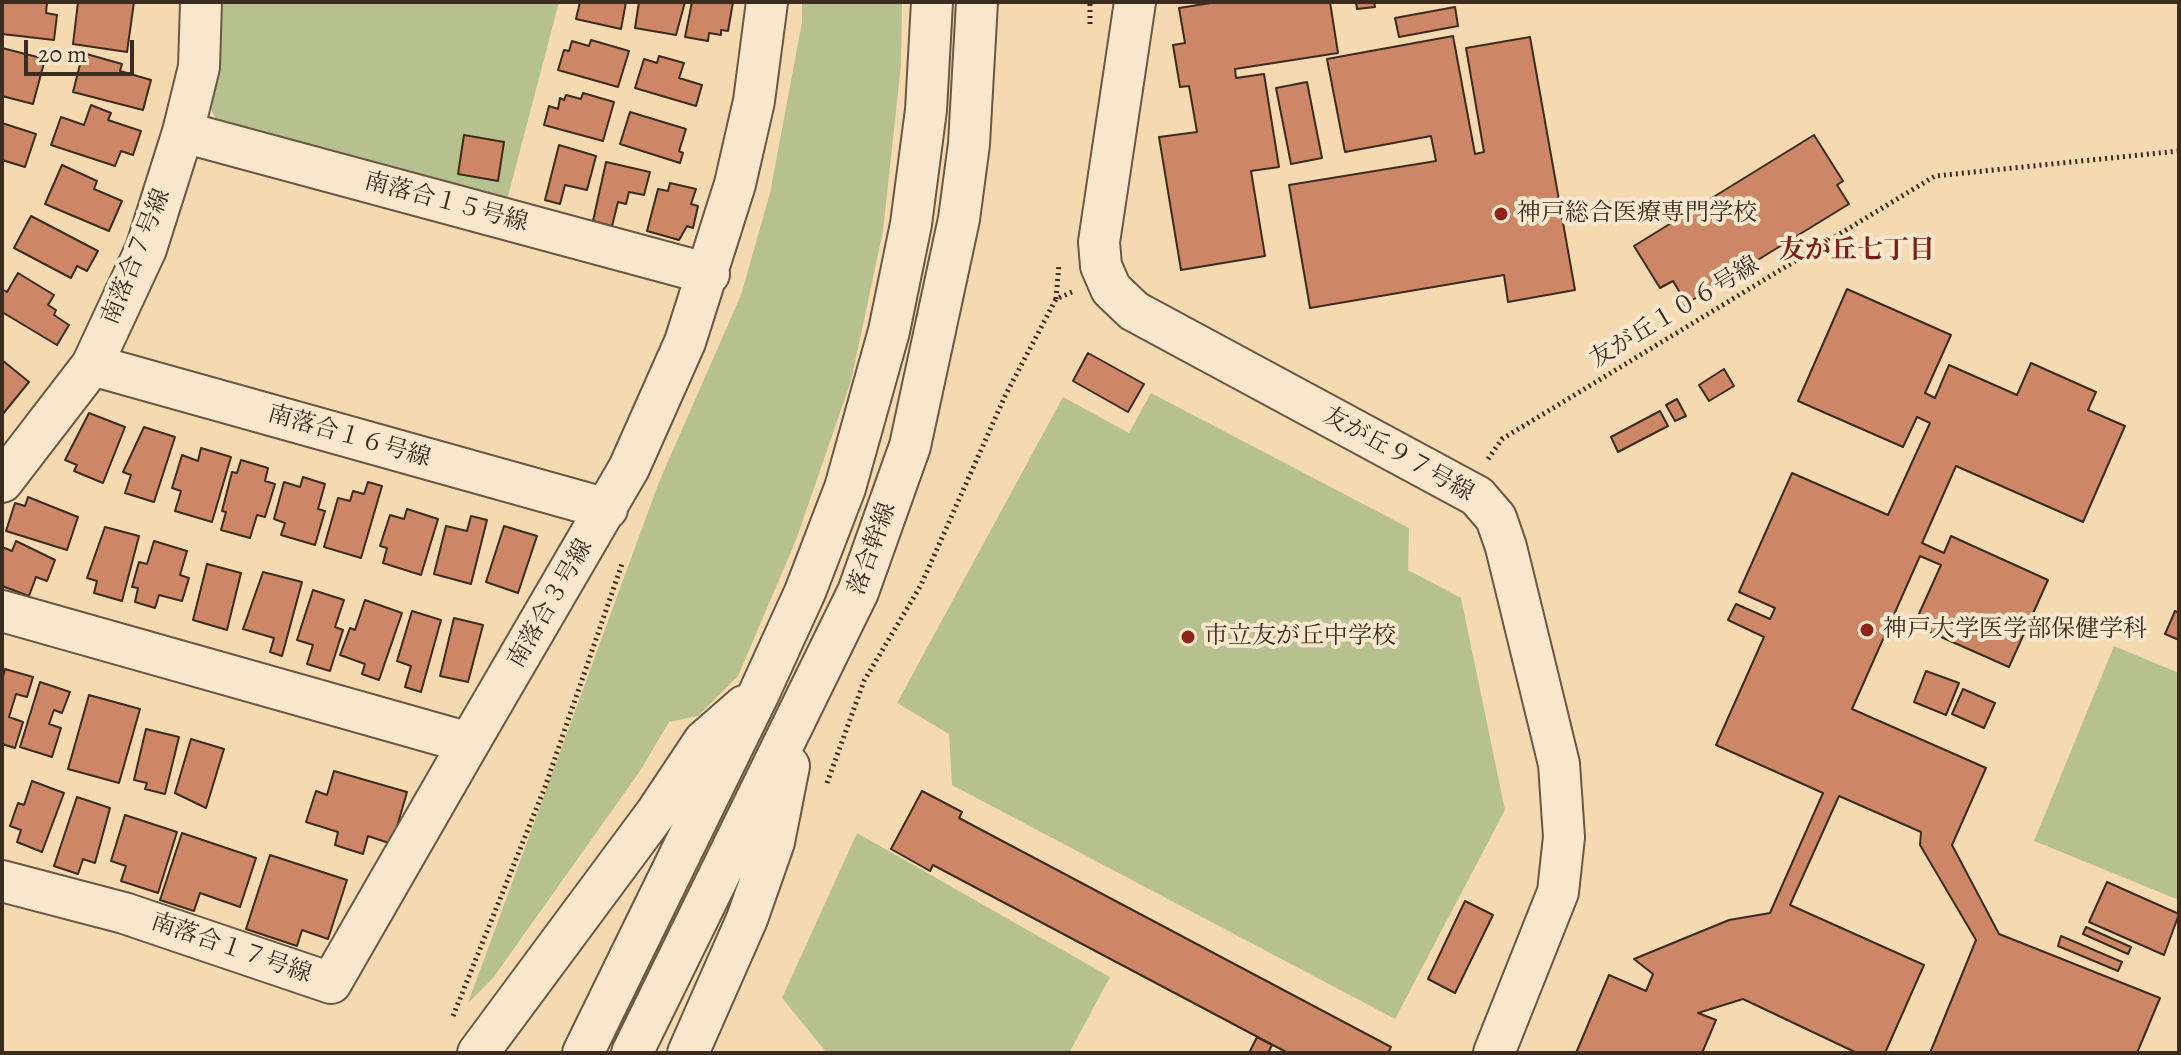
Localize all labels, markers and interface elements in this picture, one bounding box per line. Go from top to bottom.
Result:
scale bar [28,24,138,74]
text: 20 m [38,38,87,70]
street label: 南落合１５号線 [361,167,531,239]
street label: 南落合７号線 [97,185,177,329]
place label: 神戸総合医療専門学校 [1517,200,1757,228]
marker: 神戸総合医療専門学校 [1492,205,1510,223]
district label: 友が丘七丁目 [1779,236,1935,268]
street label: 友が丘１０６号線 [1585,251,1765,375]
street label: 南落合１６号線 [264,400,434,474]
street label: 友が丘９７号線 [1318,402,1478,508]
street label: 落合幹線 [843,499,903,599]
street label: 南落合３号線 [503,534,599,674]
place label: 神戸大学医学部保健学科 [1883,616,2147,644]
marker: 神戸大学医学部保健学科 [1858,621,1876,639]
place label: 市立友が丘中学校 [1204,623,1396,651]
marker: 市立友が丘中学校 [1179,628,1197,646]
street label: 南落合１７号線 [147,908,315,990]

